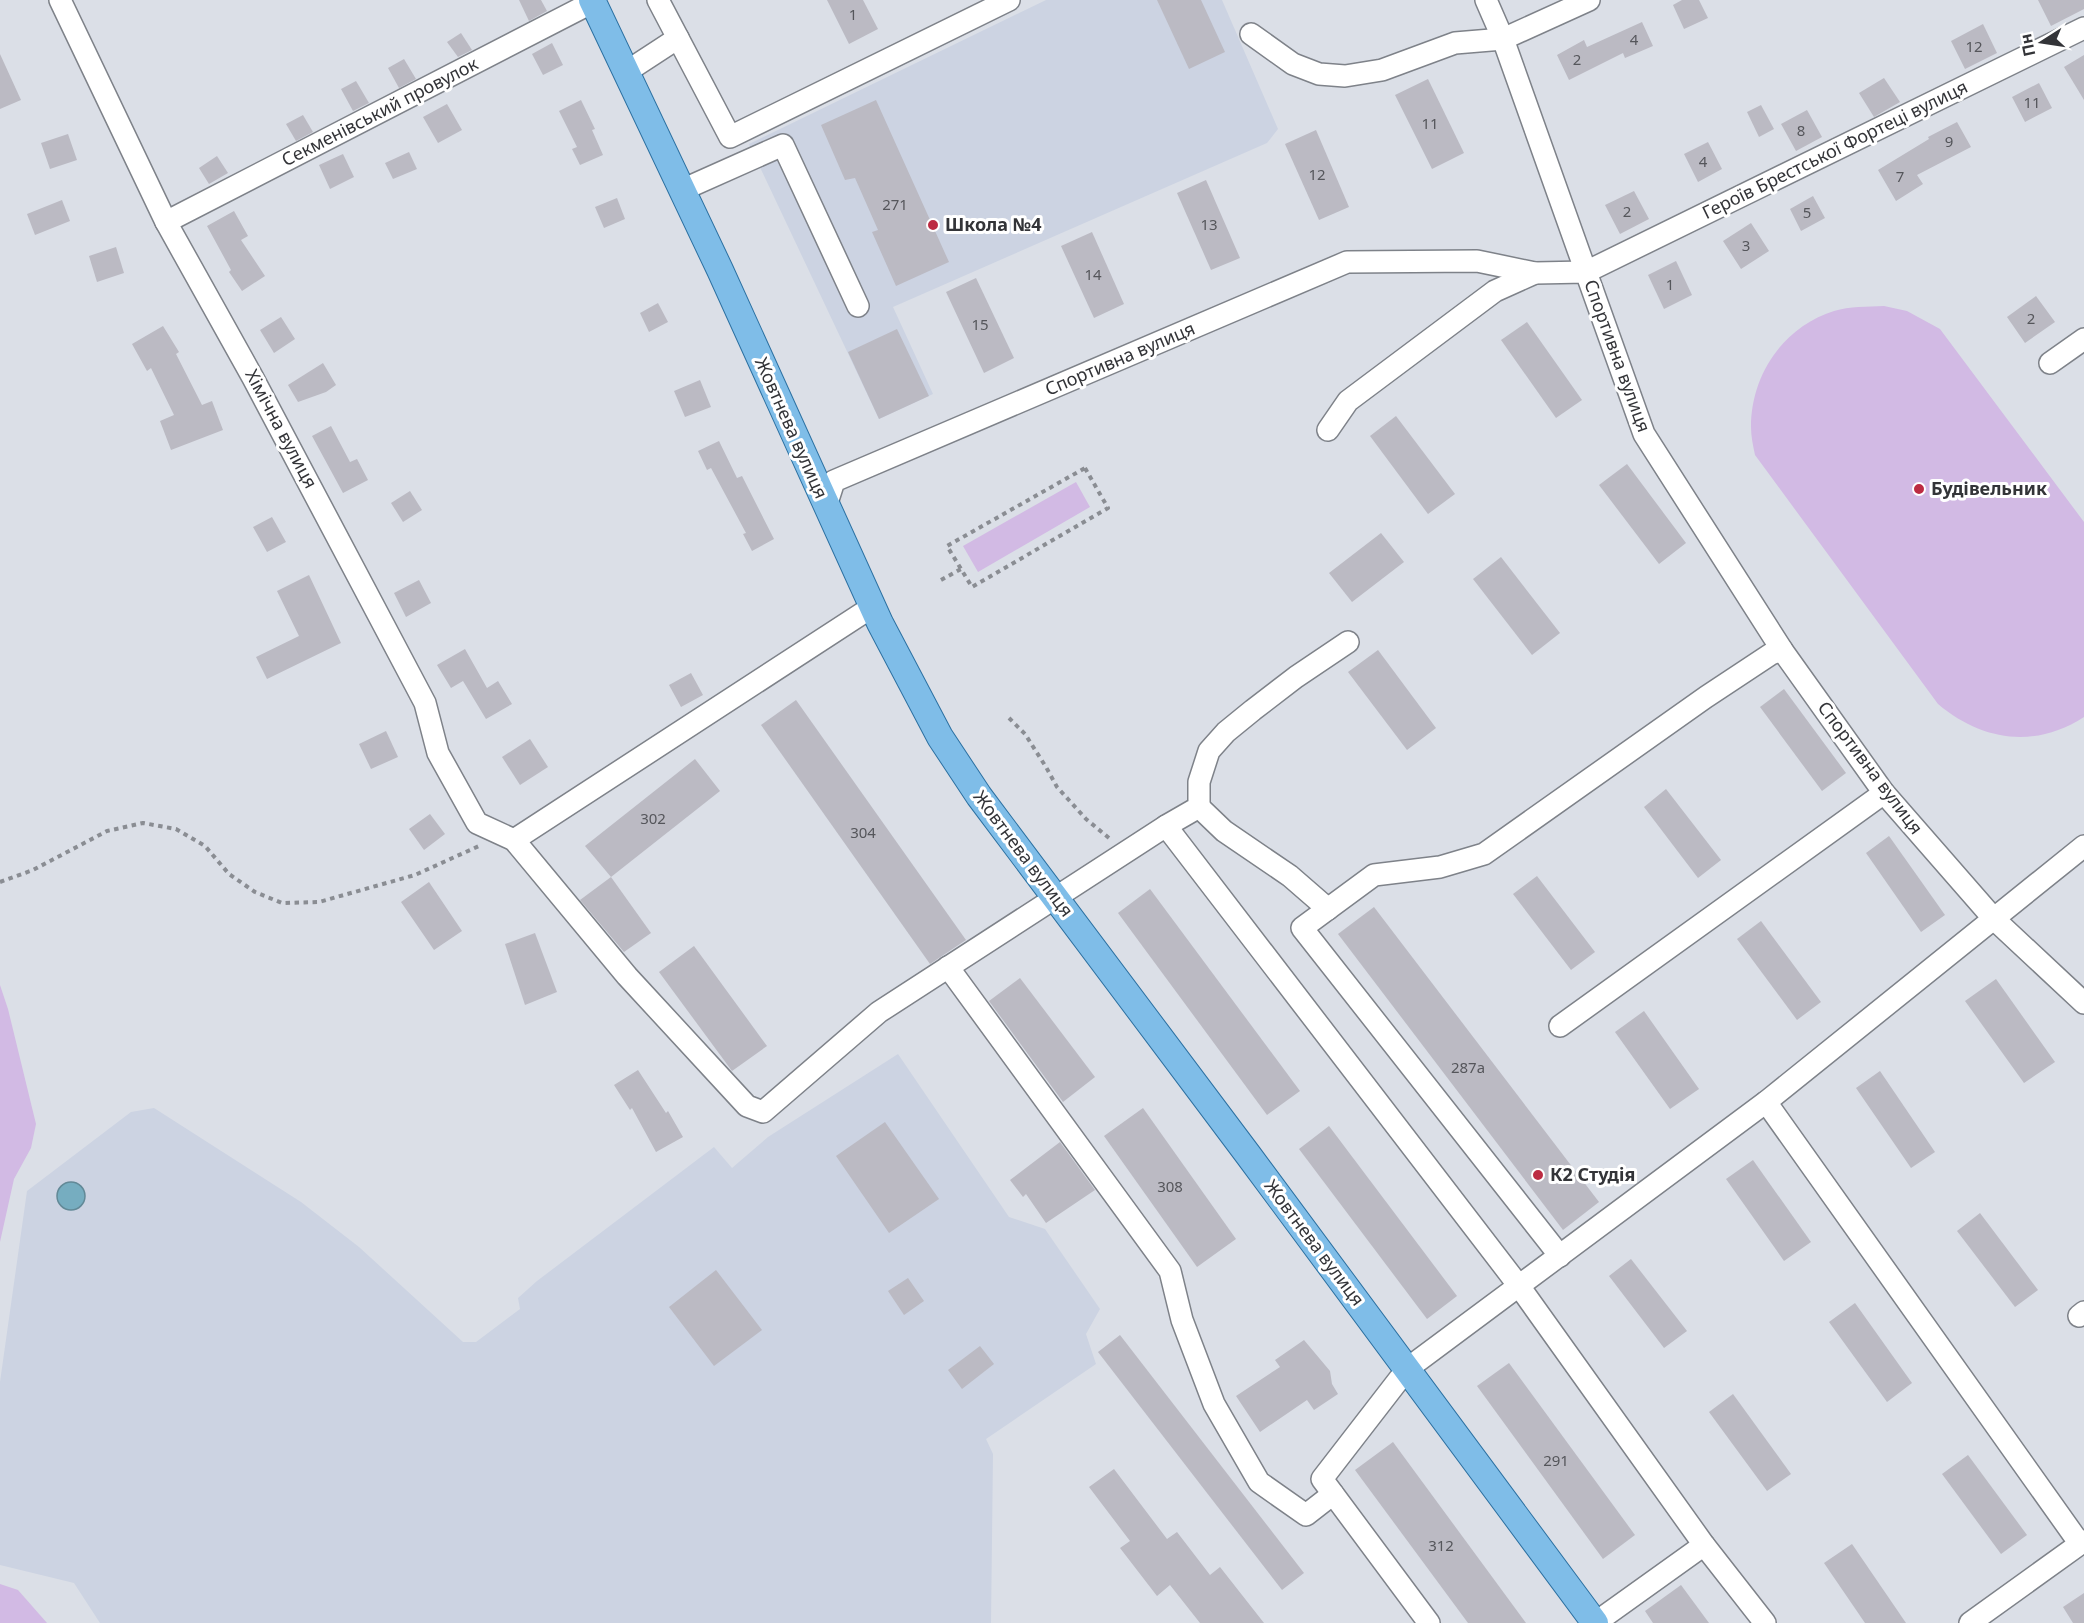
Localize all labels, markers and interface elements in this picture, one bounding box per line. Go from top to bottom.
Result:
house number: 1 [849,4,857,24]
north arrow [2012,12,2072,72]
house number: 4 [1630,29,1639,49]
text: Пн [2014,32,2040,59]
house number: 12 [1965,36,1983,56]
house number: 2 [1573,49,1581,69]
street label: Секменівський провулок [277,51,482,171]
street label: Героїв Брестської Фортеці вулиця [1698,74,1971,224]
house number: 11 [2023,92,2041,112]
house number: 11 [1421,113,1439,133]
house number: 8 [1797,120,1805,140]
house number: 9 [1945,131,1953,151]
house number: 4 [1699,151,1708,171]
house number: 12 [1308,164,1326,184]
house number: 7 [1896,166,1904,186]
house number: 271 [882,194,908,214]
house number: 2 [1623,201,1631,221]
house number: 5 [1803,202,1811,222]
place label: Школа №4 [945,212,1042,236]
house number: 13 [1200,214,1218,234]
marker: Школа №4 [926,218,940,232]
house number: 3 [1742,235,1750,255]
house number: 14 [1084,264,1102,284]
house number: 1 [1666,274,1674,294]
street label: Спортивна вулиця [1579,276,1657,435]
house number: 2 [2027,308,2035,328]
house number: 15 [971,314,989,334]
street label: Спортивна вулиця [1041,316,1198,401]
street label: Жовтнева вулиця [750,353,834,502]
street label: Хімічна вулиця [240,365,323,492]
place label: Будівельник [1931,476,2047,500]
marker: Будівельник [1912,482,1926,496]
street label: Спортивна вулиця [1813,696,1929,839]
street label: Жовтнева вулиця [968,785,1079,921]
house number: 302 [640,808,666,828]
house number: 304 [850,822,876,842]
house number: 287а [1451,1057,1485,1077]
place label: К2 Студiя [1550,1162,1635,1186]
marker: К2 Студiя [1531,1168,1545,1182]
street label: Жовтнева вулиця [1259,1174,1370,1310]
house number: 308 [1157,1176,1183,1196]
house number: 291 [1543,1450,1569,1470]
house number: 312 [1428,1535,1454,1555]

